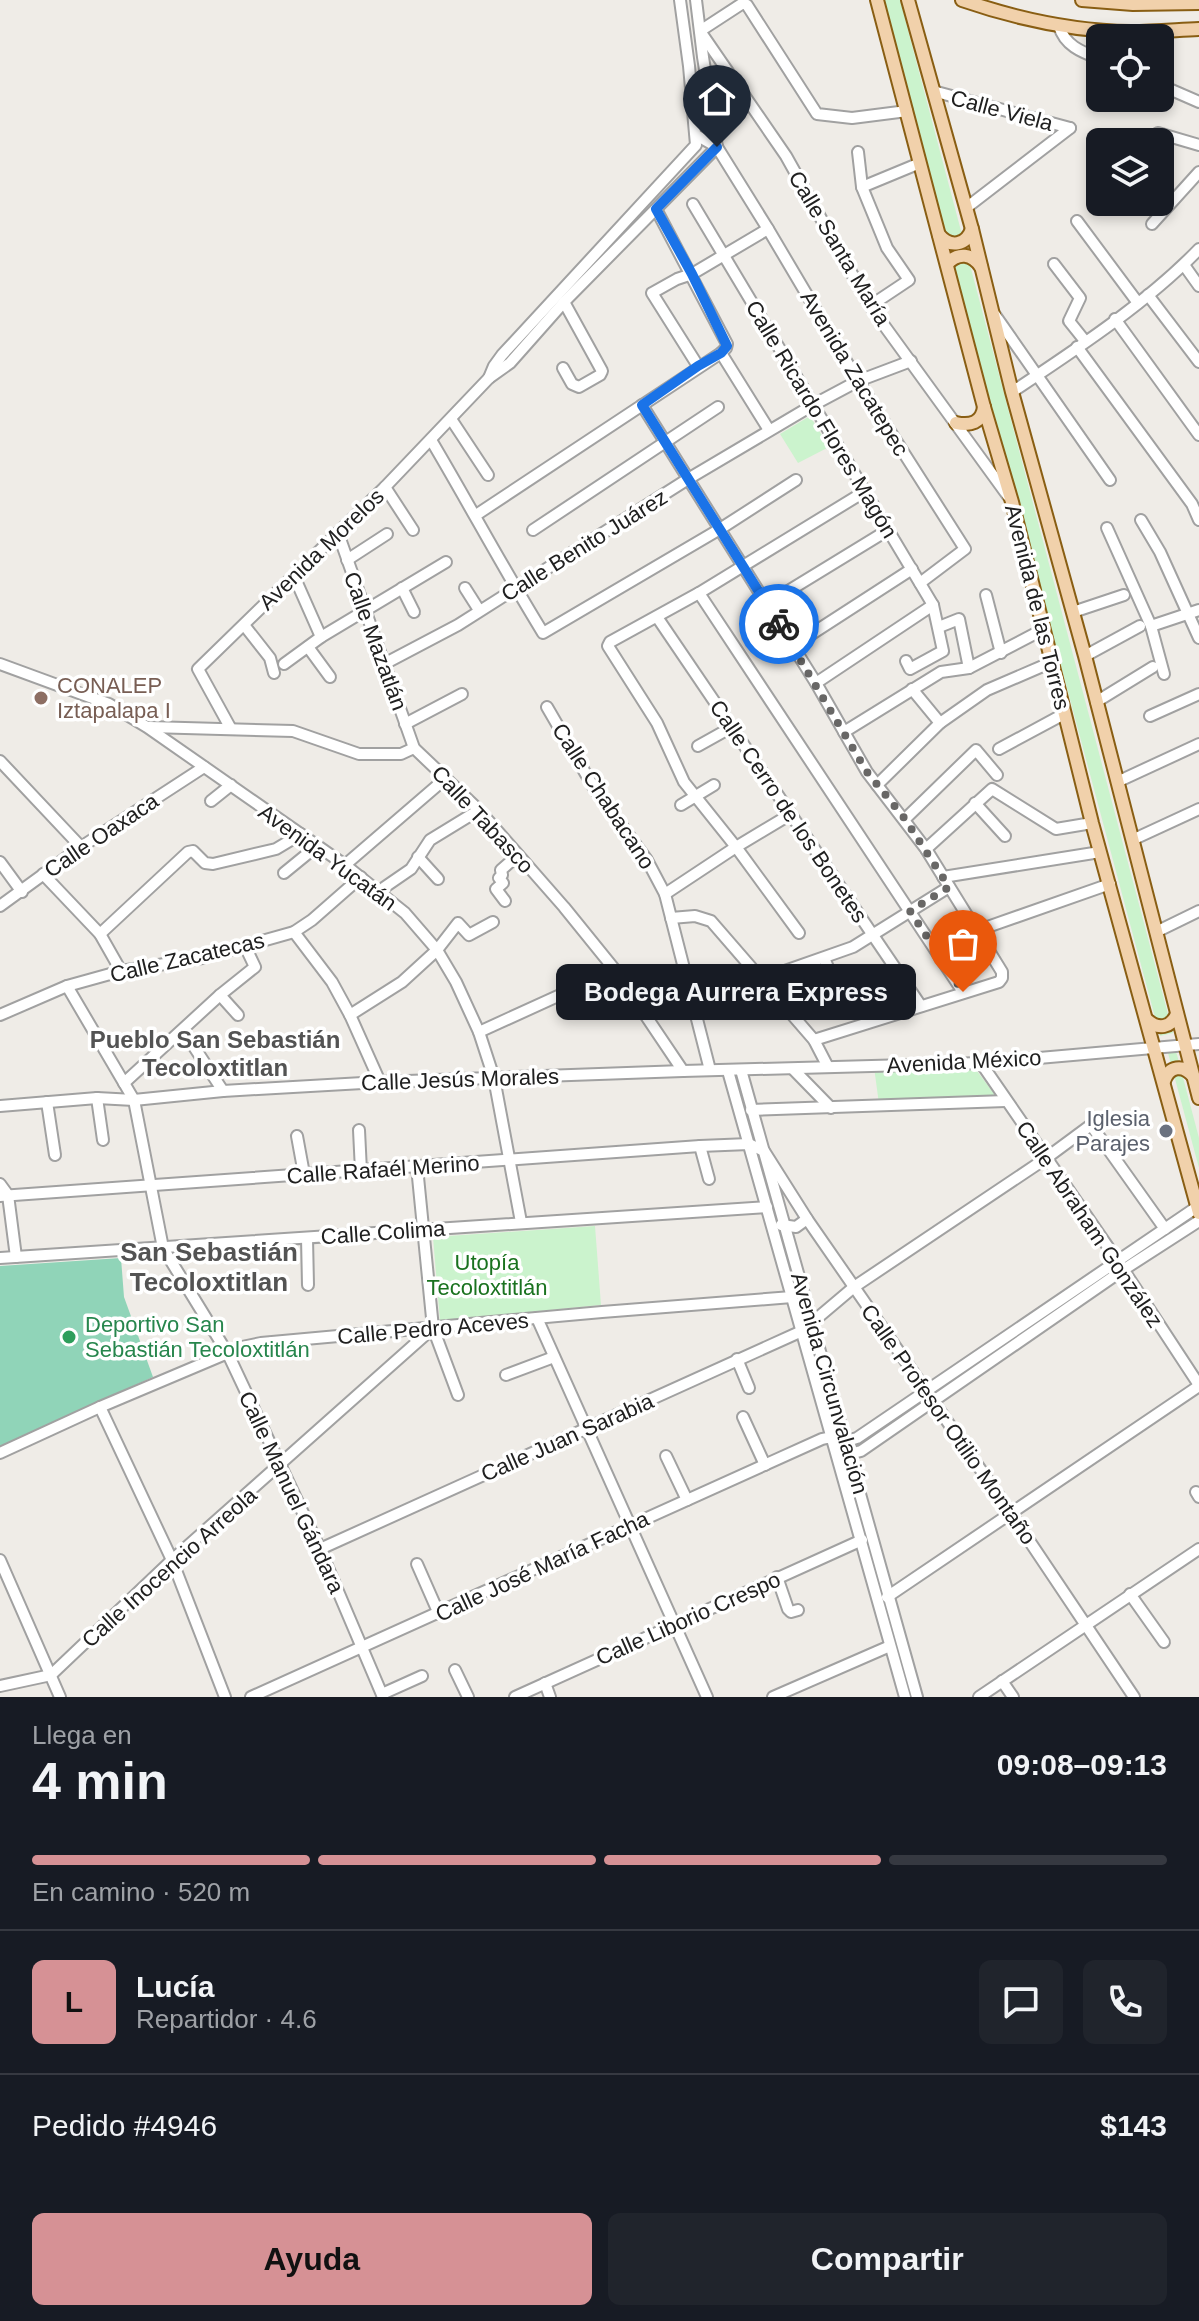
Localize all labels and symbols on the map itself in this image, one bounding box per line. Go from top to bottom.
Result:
pin [683,65,751,147]
street label: Calle Viela [948,85,1056,136]
street label: Calle Santa María [784,166,896,331]
street label: Avenida Zacatepec [795,286,914,460]
street label: Calle Ricardo Flores Magón [741,296,903,543]
street label: Avenida Morelos [254,484,389,615]
street label: Calle Benito Juárez [497,484,672,607]
street label: Avenida de las Torres [1000,502,1075,712]
street label: Calle Mazatlán [339,569,412,714]
courier [739,584,819,664]
place label: CONALEP Iztapalapa I [57,673,171,723]
marker: CONALEP Iztapalapa I [32,689,50,707]
street label: Calle Cerro de los Bonetes [705,695,872,927]
street label: Calle Chabacano [547,719,660,874]
street label: Calle Tabasco [427,760,539,878]
street label: Calle Oaxaca [40,788,164,883]
street label: Avenida Yucatán [254,799,402,916]
pin [929,910,997,992]
street label: Calle Zacatecas [107,928,267,987]
callout: Bodega Aurrera Express [555,964,915,1020]
district label: Pueblo San Sebastián Tecoloxtitlan [90,1026,340,1081]
street label: Avenida México [886,1045,1042,1078]
street label: Calle Jesús Morales [361,1064,559,1095]
place label: Iglesia Parajes [1075,1106,1151,1156]
street label: Calle Abraham González [1011,1116,1168,1332]
marker: Iglesia Parajes [1157,1122,1175,1140]
street label: Calle Rafaél Merino [286,1150,480,1189]
street label: Calle Colima [320,1216,447,1249]
district label: San Sebastián Tecoloxtitlan [120,1237,298,1297]
park label: Utopía Tecoloxtitlán [426,1250,548,1300]
street label: Avenida Circunvalación [786,1269,873,1497]
street label: Calle Profesor Otilio Montaño [856,1299,1041,1549]
street label: Calle Pedro Aceves [336,1308,530,1349]
place label: Deportivo San Sebastián Tecoloxtitlán [85,1312,310,1362]
marker: Deportivo San Sebastián Tecoloxtitlán [60,1328,78,1346]
street label: Calle Manuel Gándara [234,1387,350,1598]
street label: Calle Juan Sarabia [477,1388,658,1487]
street label: Calle Inocencio Arreola [77,1482,262,1652]
street label: Calle José María Facha [432,1506,653,1627]
street label: Calle Liborio Crespo [592,1567,784,1670]

